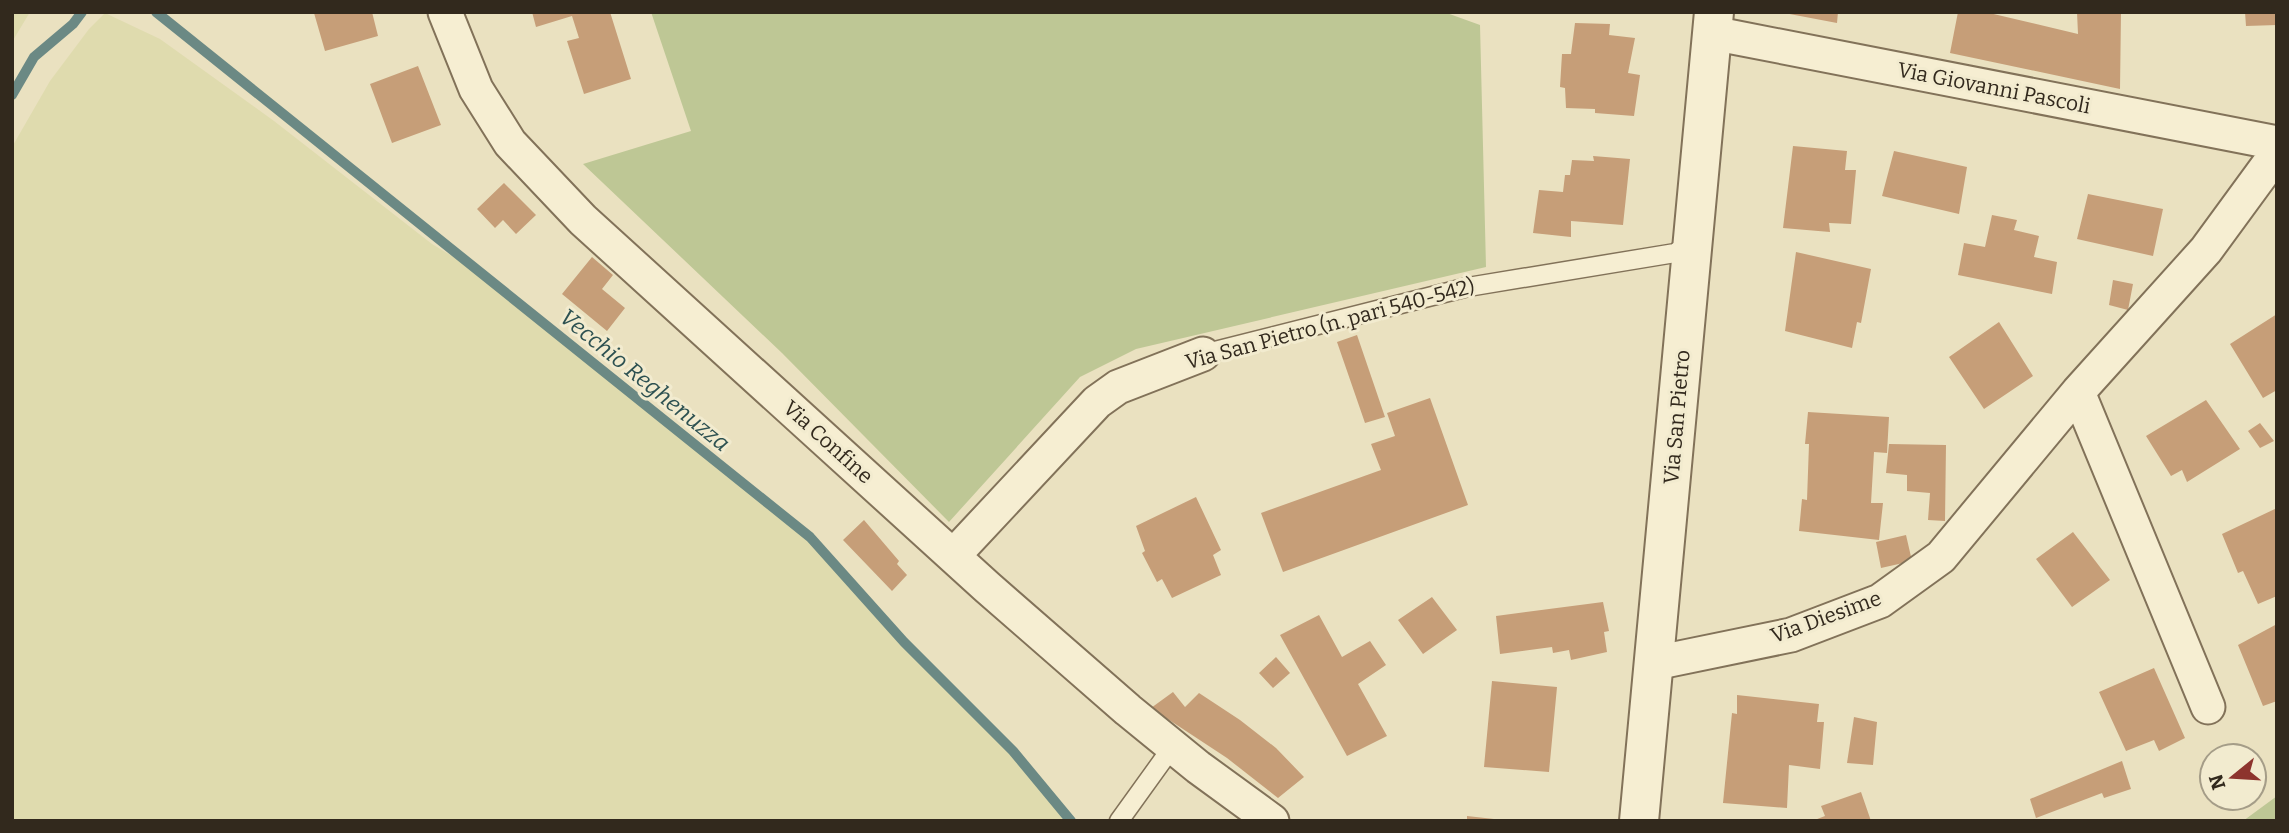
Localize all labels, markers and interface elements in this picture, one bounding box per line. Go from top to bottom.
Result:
street label: Via Giovanni Pascoli [1895,57,2093,119]
street label: Via San Pietro (n. pari 540-542) [1183,273,1477,375]
water label: Vecchio Reghenuzza [554,303,736,457]
street label: Via San Pietro [1658,349,1696,485]
street label: Via Confine [778,395,878,489]
street label: Via Diesime [1767,585,1885,649]
north arrow [2198,742,2268,812]
text: N [2204,771,2231,793]

